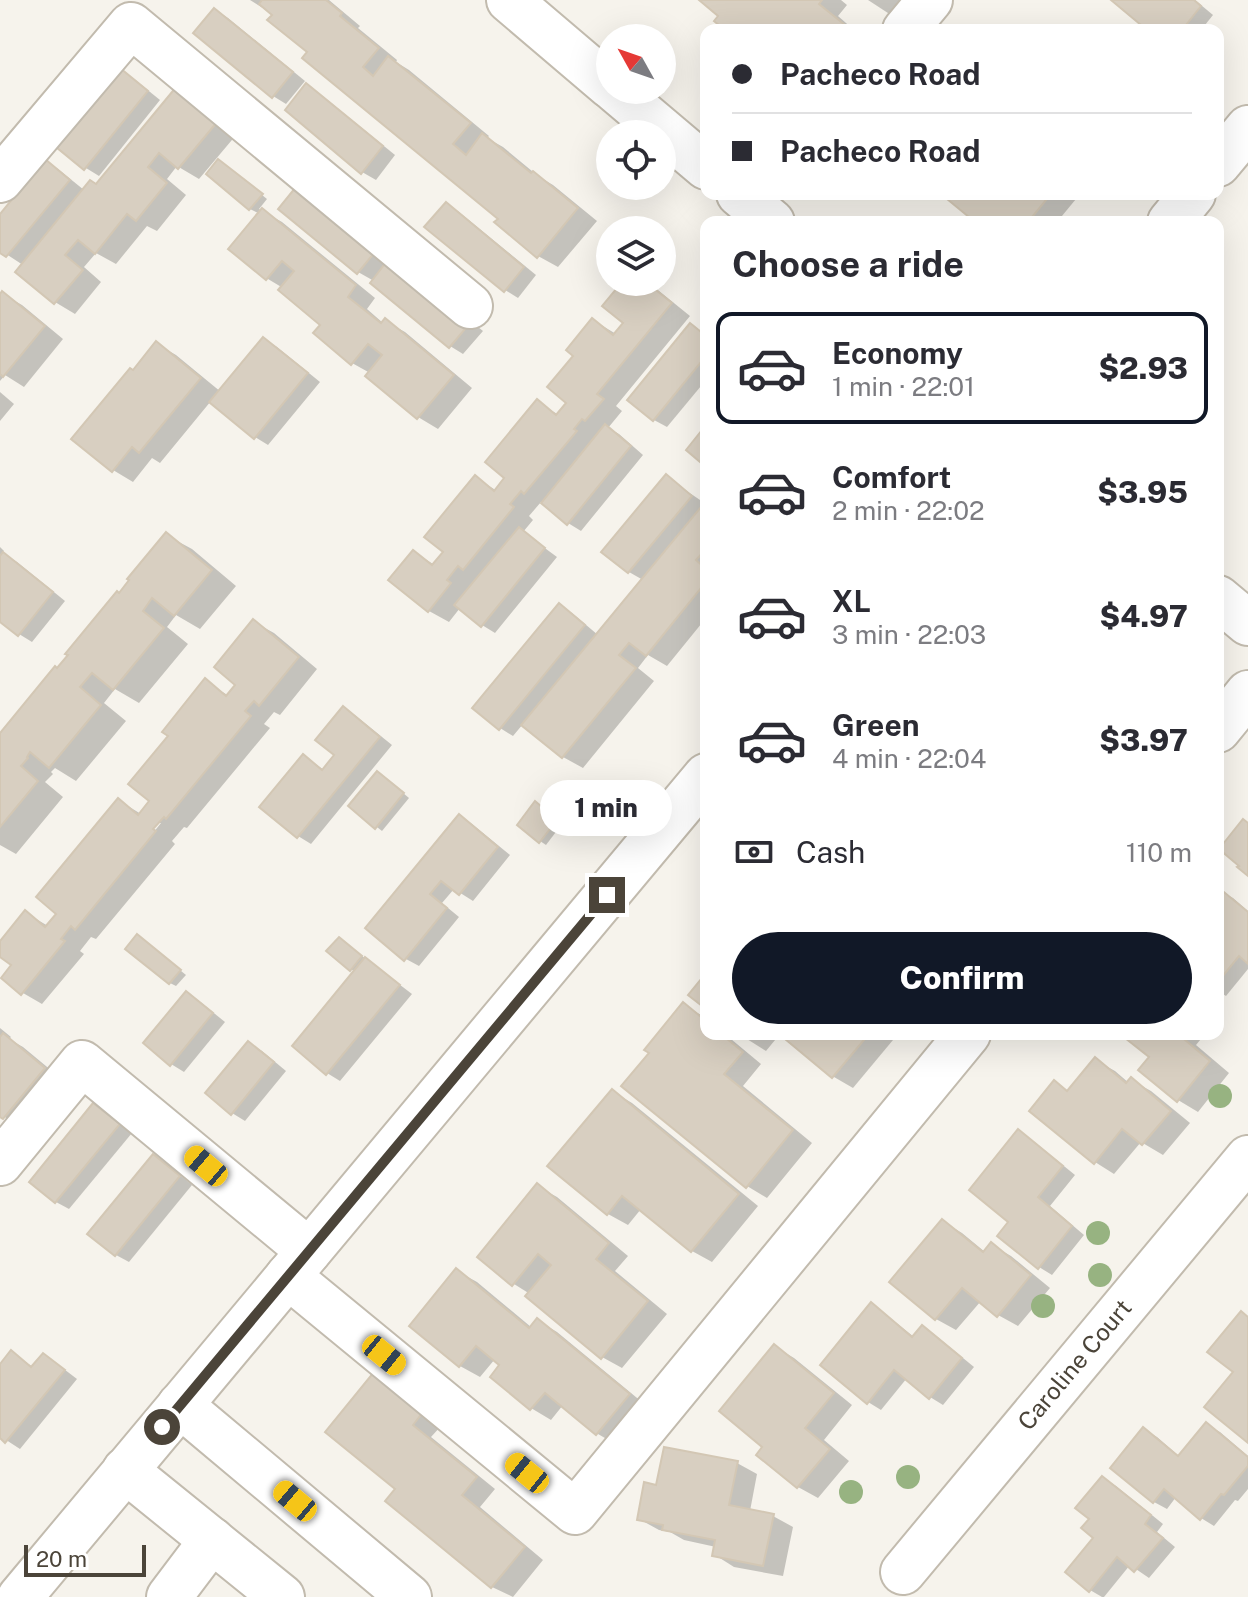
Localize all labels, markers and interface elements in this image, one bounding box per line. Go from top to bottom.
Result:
north arrow [596,24,676,104]
map controls [596,24,676,296]
text: Pacheco Road [780,56,981,92]
button: locate [596,120,676,200]
text: Pacheco Road [780,133,981,169]
button: layers [596,216,676,296]
text: Choose a ride [732,243,964,285]
icon: car [736,332,808,404]
text: Economy [832,335,963,371]
text: $2.93 [1098,350,1188,386]
text: 1 min · 22:01 [832,371,975,402]
icon: car [736,456,808,528]
text: Comfort [832,459,951,495]
text: $3.95 [1097,474,1188,510]
text: 2 min · 22:02 [832,495,985,526]
icon: car [736,580,808,652]
text: XL [832,583,871,619]
text: $4.97 [1100,598,1188,634]
text: 3 min · 22:03 [832,619,986,650]
icon: car [736,704,808,776]
text: Green [832,707,919,743]
text: $3.97 [1099,722,1188,758]
text: 4 min · 22:04 [832,743,986,774]
callout: 1 min [541,779,673,835]
text: 1 min [574,792,638,823]
icon: cash [732,830,776,874]
text: Cash [796,834,865,870]
text: 110 m [1126,837,1192,868]
route end [589,877,625,913]
button: Confirm [732,932,1192,1024]
car [180,1141,232,1191]
street label: Caroline Court [1012,1294,1137,1435]
car [358,1331,410,1379]
route start [144,1409,180,1445]
car [501,1449,553,1497]
car [269,1476,321,1526]
scale bar [24,1541,146,1577]
text: 20 m [36,1546,87,1572]

